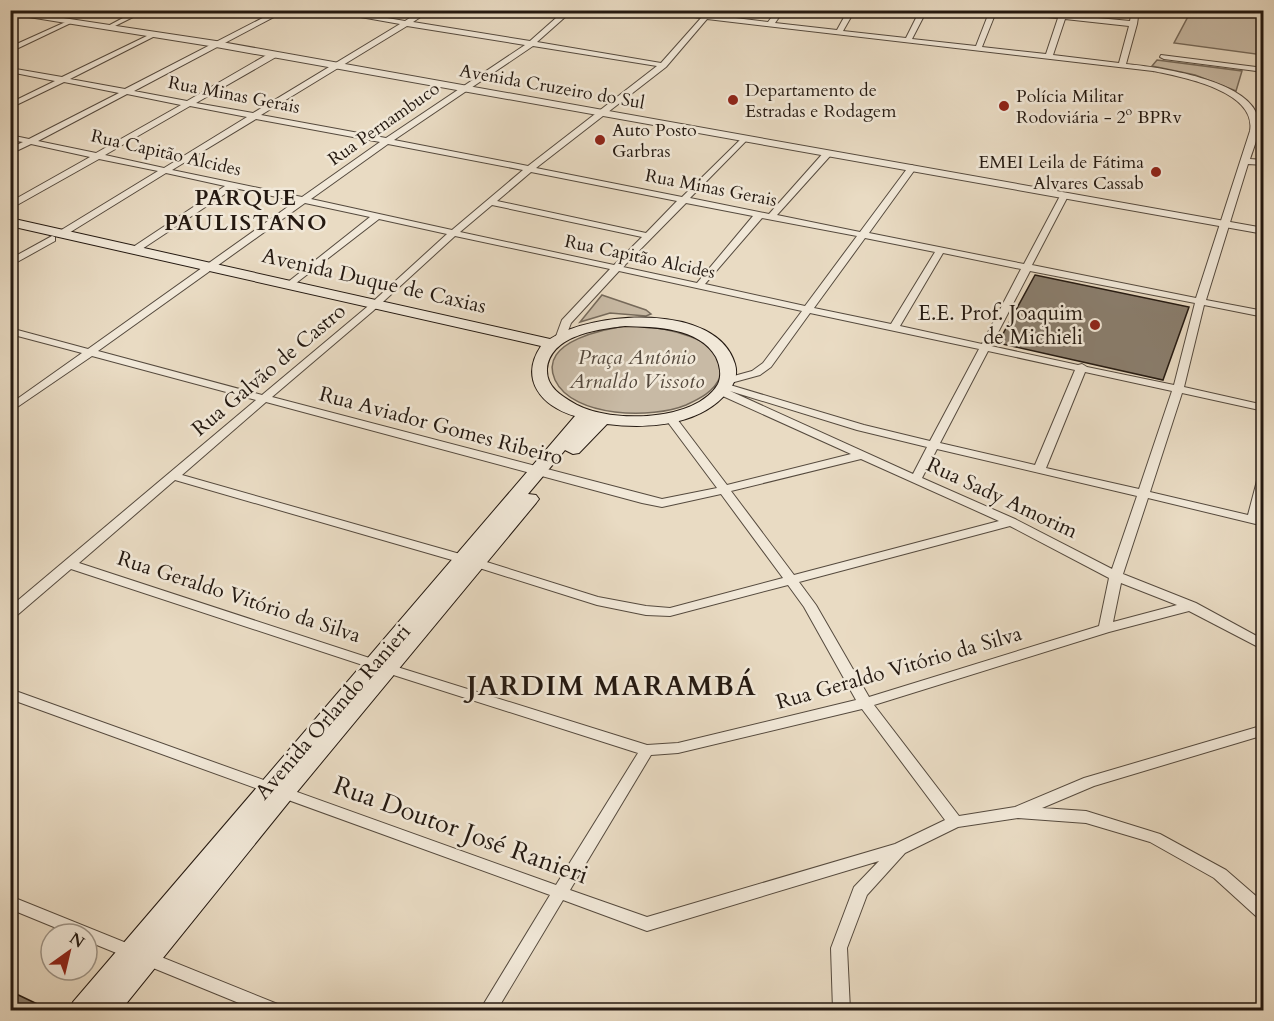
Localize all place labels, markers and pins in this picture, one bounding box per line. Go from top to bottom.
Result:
place label: Departamento de Estradas e Rodagem [745,78,897,124]
place label: Polícia Militar Rodoviária - 2º BPRv [1016,84,1183,130]
marker: Departamento de Estradas e Rodagem [726,93,740,107]
marker: Polícia Militar Rodoviária - 2º BPRv [997,99,1011,113]
place label: Auto Posto Garbras [612,118,697,164]
marker: Auto Posto Garbras [593,133,607,147]
place label: EMEI Leila de Fátima Alvares Cassab [978,150,1144,196]
marker: EMEI Leila de Fátima Alvares Cassab [1149,165,1163,179]
place label: E.E. Prof. Joaquim de Michieli [918,299,1083,352]
marker: E.E. Prof. Joaquim de Michieli [1088,318,1102,332]

